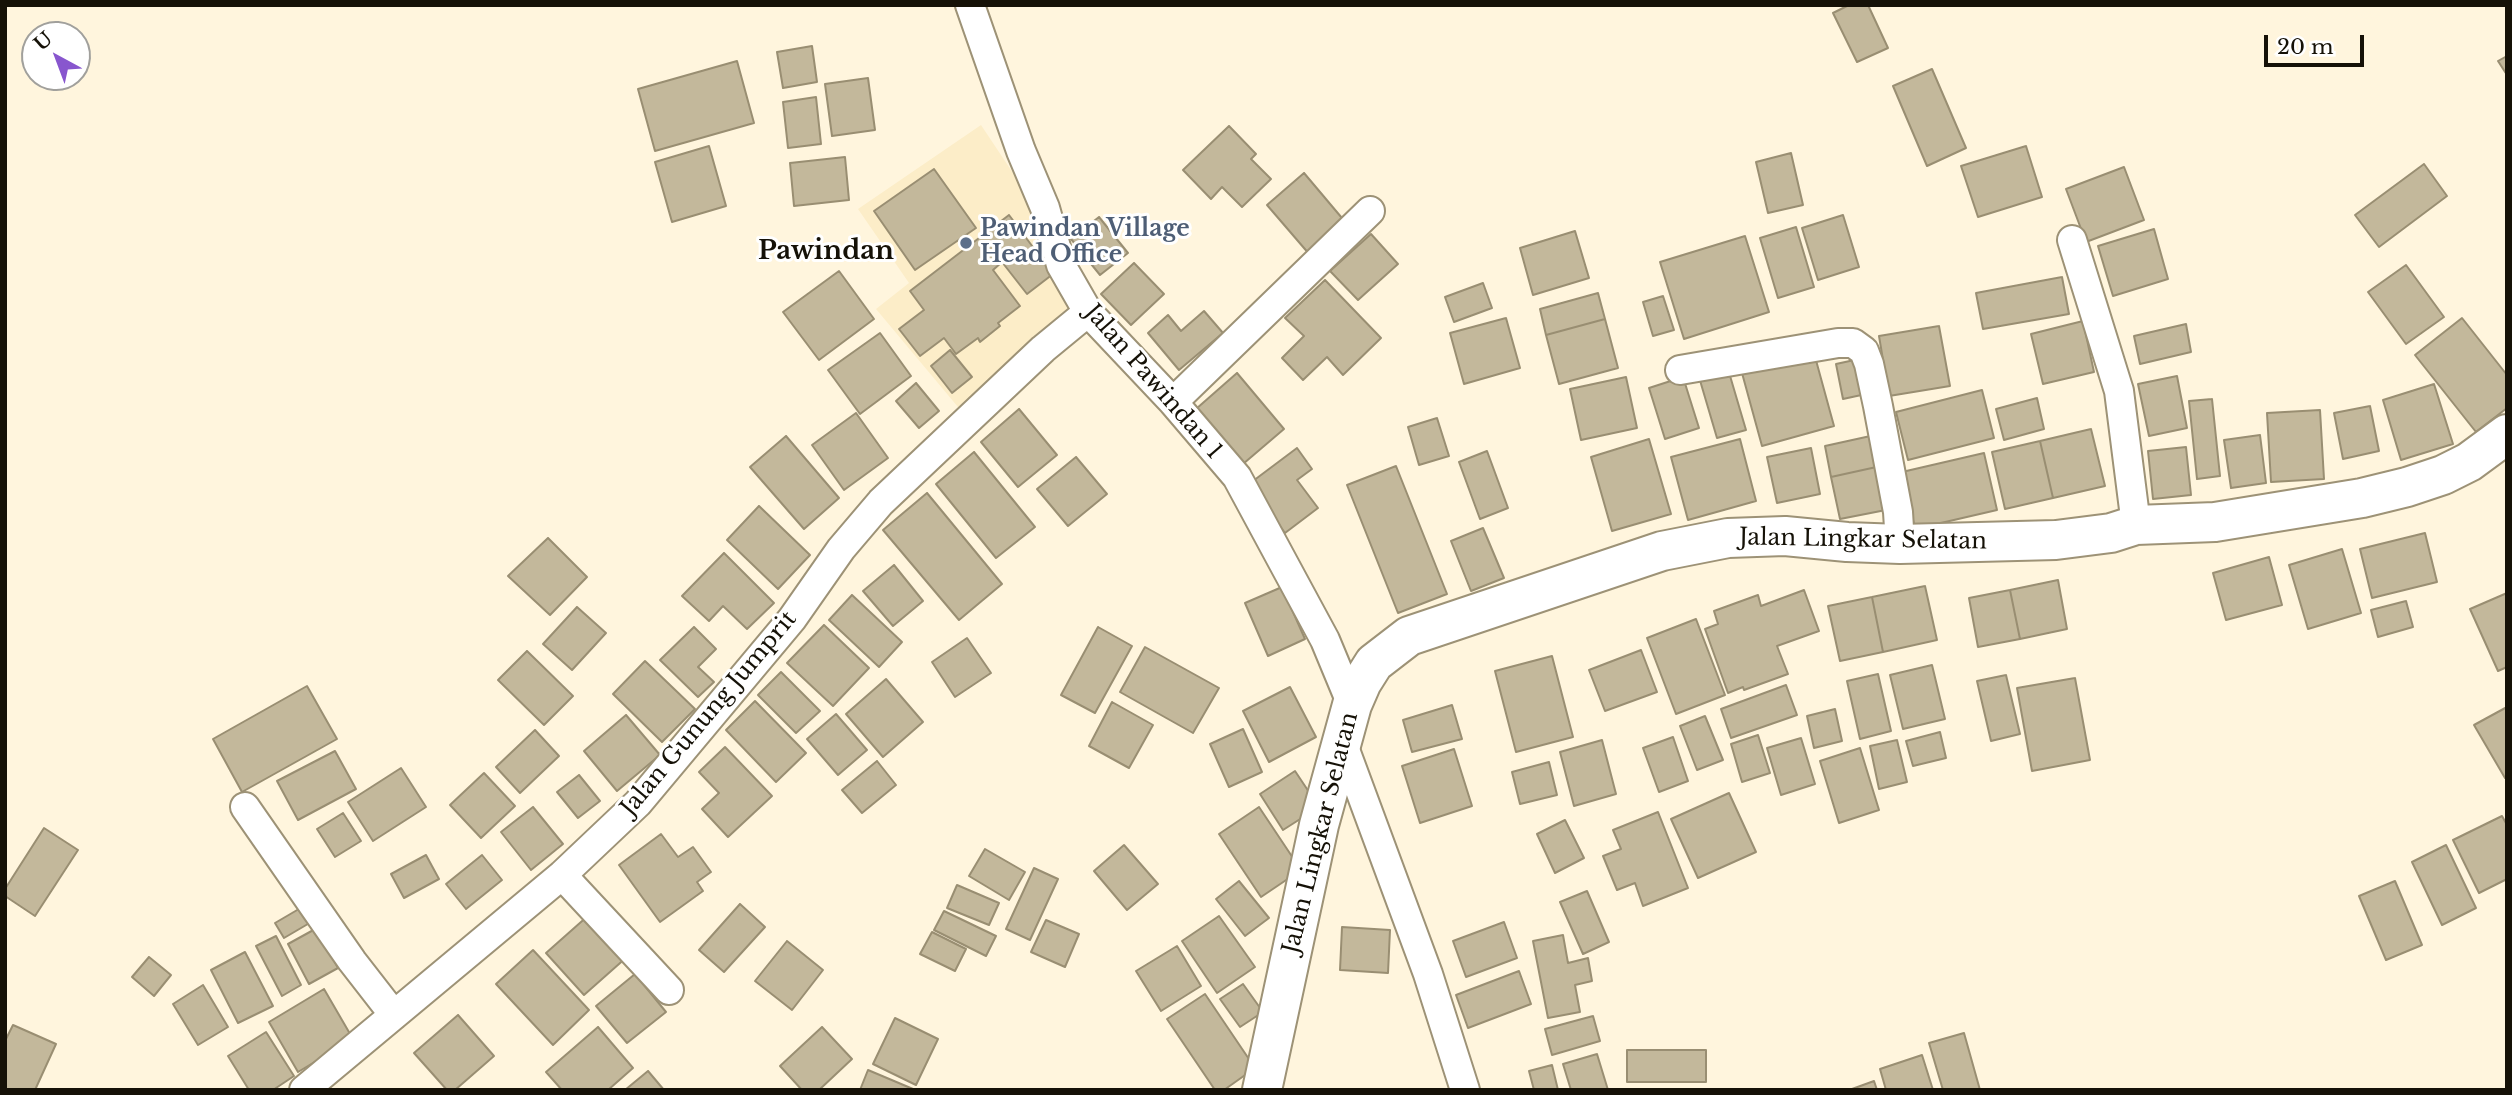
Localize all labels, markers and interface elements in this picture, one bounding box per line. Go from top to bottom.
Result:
north arrow [21,21,91,91]
scale bar [2267,21,2367,65]
text: U [29,27,57,55]
text: 20 m [2277,34,2334,60]
place label: Pawindan Village Head Office [980,216,1190,270]
marker: Pawindan Village Head Office [958,235,974,251]
district label: Pawindan [758,236,894,268]
street label: Jalan Pawindan 1 [1078,299,1228,465]
street label: Jalan Lingkar Selatan [1739,524,1987,556]
street label: Jalan Gunung Jumprit [615,606,803,822]
street label: Jalan Lingkar Selatan [1278,709,1364,957]

